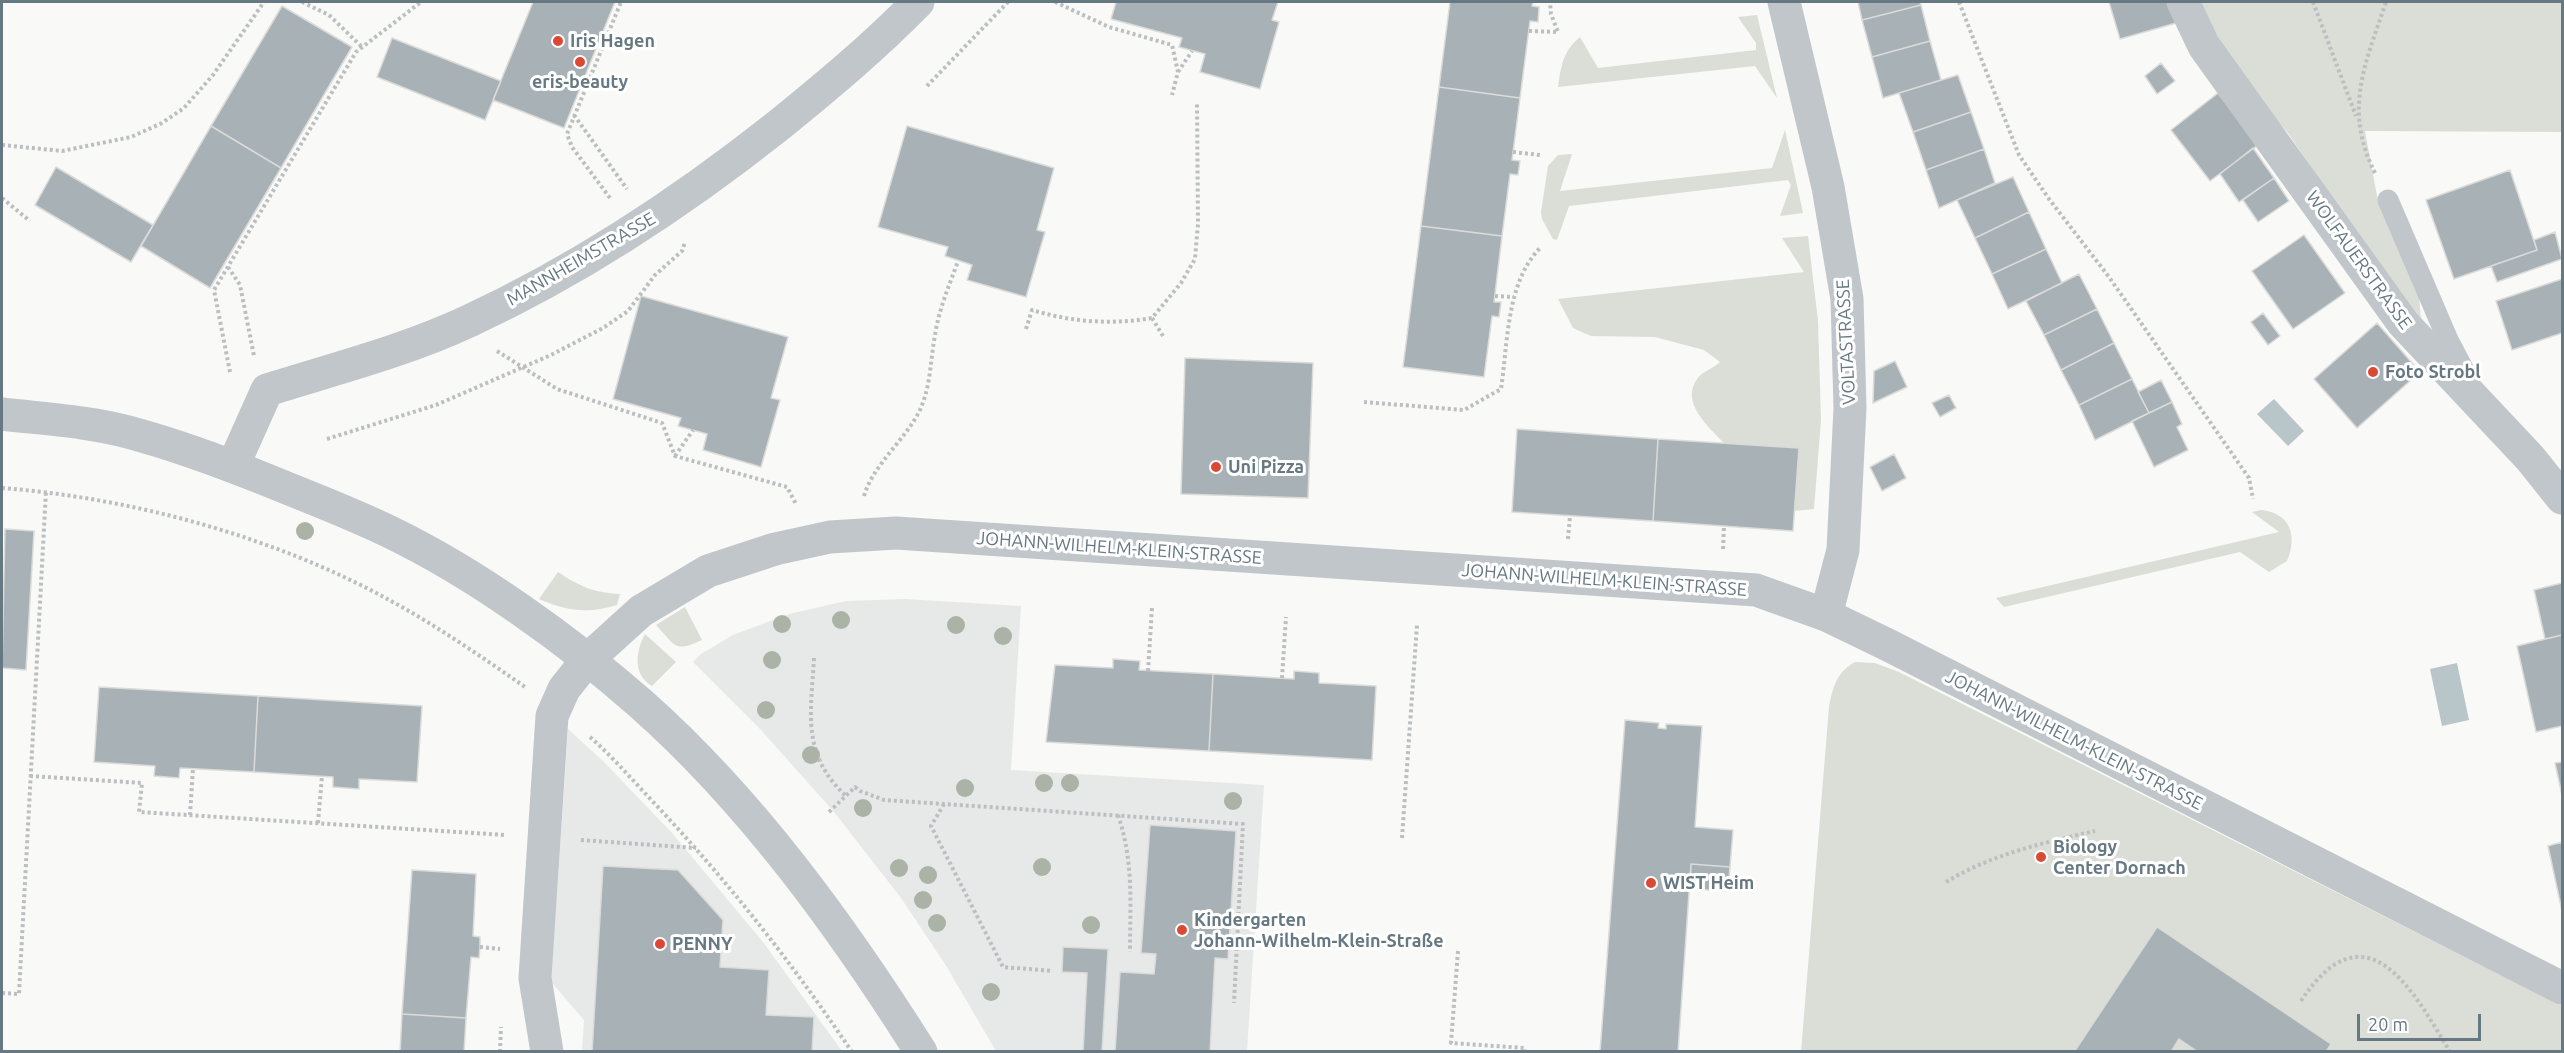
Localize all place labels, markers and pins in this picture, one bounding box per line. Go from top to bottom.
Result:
place label: Iris Hagen [570,30,655,52]
marker: Iris Hagen [551,34,565,48]
marker: eris-beauty [573,55,587,69]
place label: eris-beauty [532,71,628,93]
place label: Foto Strobl [2385,361,2481,383]
marker: Foto Strobl [2366,365,2380,379]
place label: Uni Pizza [1228,456,1304,478]
marker: Uni Pizza [1209,460,1223,474]
place label: Biology Center Dornach [2053,836,2186,878]
marker: Biology Center Dornach [2034,850,2048,864]
place label: WIST Heim [1663,872,1754,894]
marker: WIST Heim [1644,876,1658,890]
place label: Kindergarten Johann-Wilhelm-Klein-Straße [1194,909,1444,952]
marker: Kindergarten Johann-Wilhelm-Klein-Straße [1175,923,1189,937]
place label: PENNY [672,933,732,955]
marker: PENNY [653,937,667,951]

